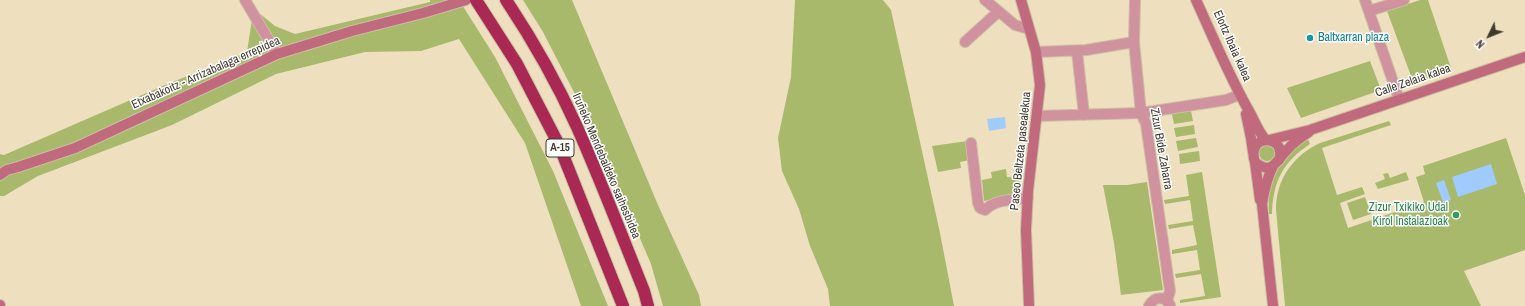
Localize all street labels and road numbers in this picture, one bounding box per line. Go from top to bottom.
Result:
street label: Elortz Ibaia kalea [1210,8,1254,84]
street label: Etxabakoitz - Arrizabalaga errepidea [130,34,282,112]
street label: Calle Zelaia kalea [1373,61,1453,101]
street label: Iruñeko Mendebaldeko saihesbidea [569,91,643,241]
street label: Paseo Beltzeta pasealekua [1008,91,1034,211]
street label: Zizur Bide Zaharra [1147,107,1175,191]
road number: A-15 [546,139,574,157]

